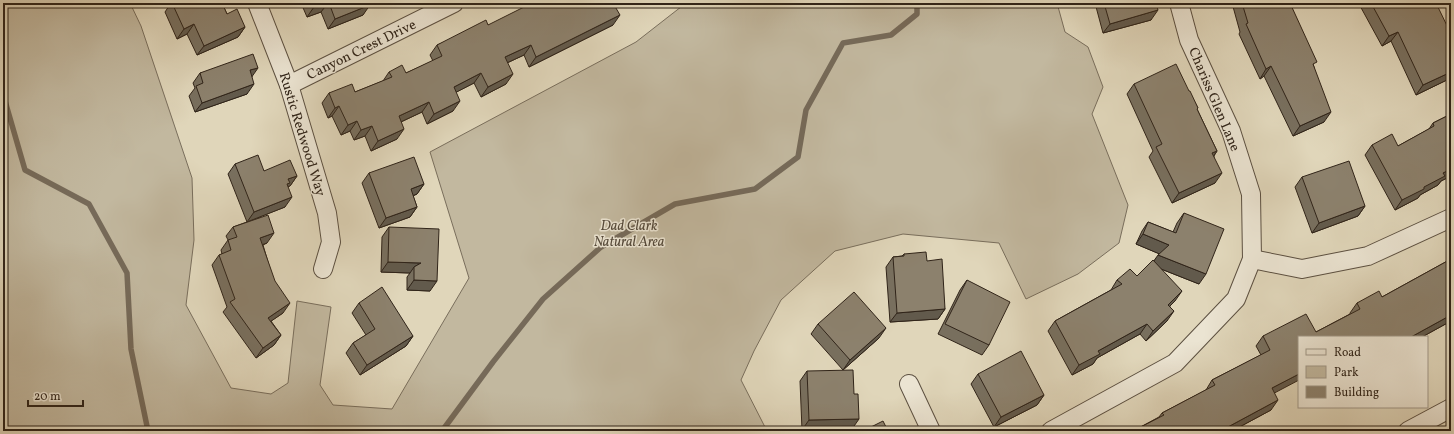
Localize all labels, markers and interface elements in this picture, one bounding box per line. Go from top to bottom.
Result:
street label: Canyon Crest Drive [304,15,420,85]
street label: Chariss Glen Lane [1183,45,1244,155]
street label: Rustic Redwood Way [274,70,330,199]
park label: Dad Clark Natural Area [594,217,665,252]
legend [1298,336,1428,408]
text: Road [1334,345,1361,361]
text: Park [1334,365,1359,381]
scale bar [28,382,83,408]
text: Building [1334,385,1379,401]
text: 20 m [34,389,61,405]

